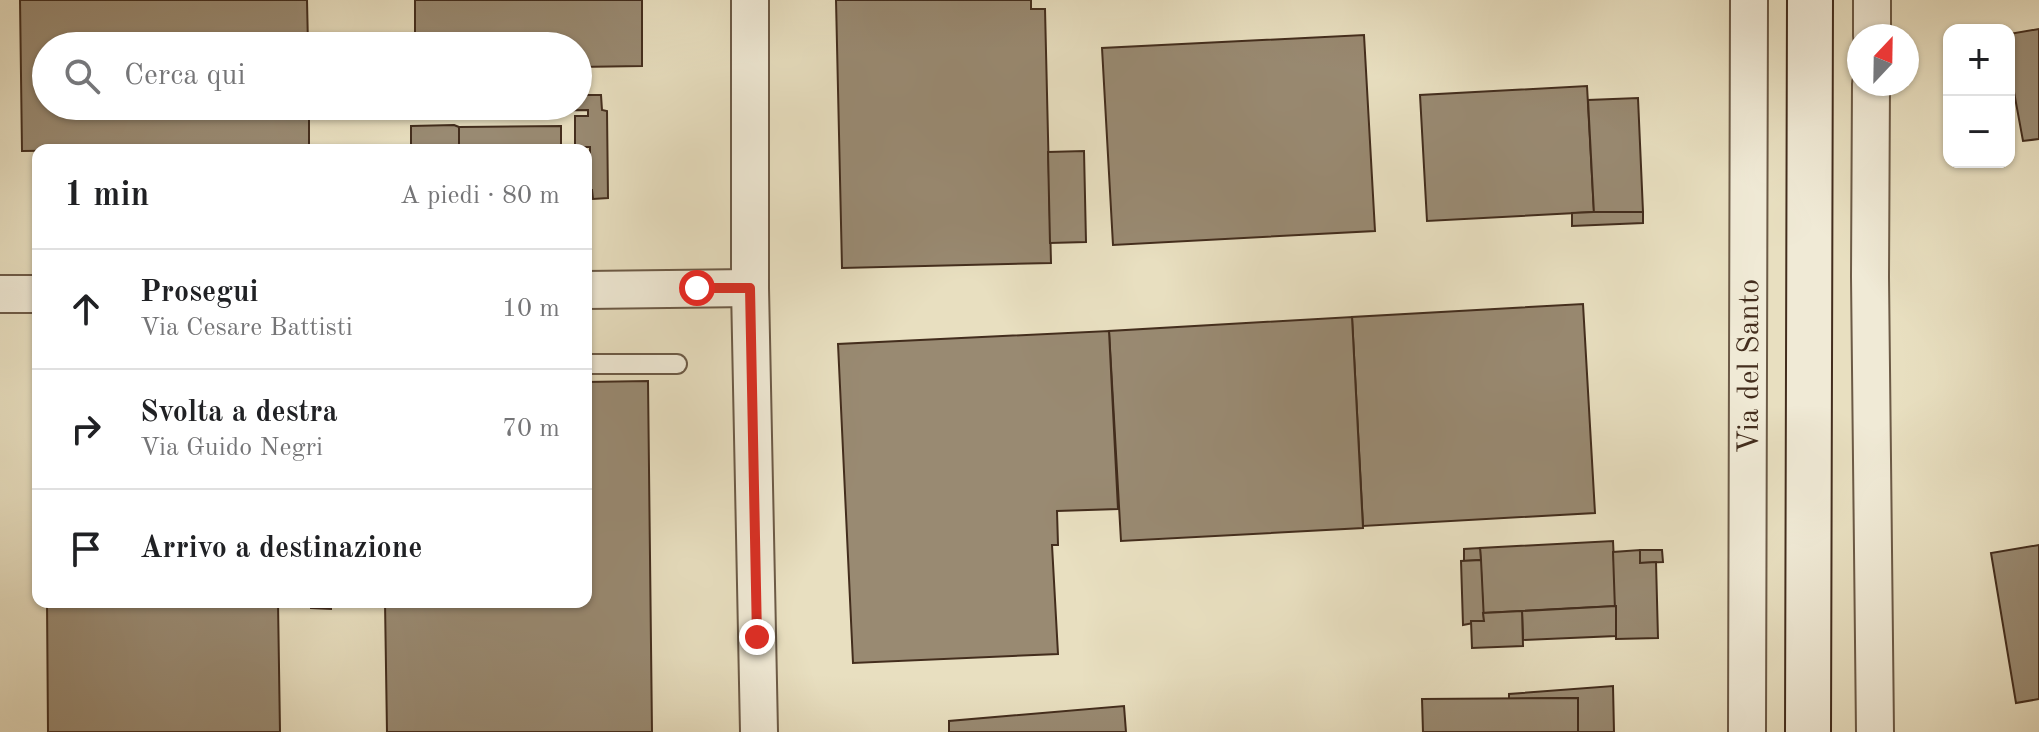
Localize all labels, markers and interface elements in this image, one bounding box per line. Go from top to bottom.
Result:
north arrow [1847,24,1919,96]
map controls [1943,24,2015,168]
button: + [1943,24,2015,96]
search box [32,32,592,120]
icon: search [60,54,104,98]
text: Cerca qui [124,61,246,91]
button: − [1943,96,2015,168]
text: 1 min [64,179,149,213]
text: A piedi · 80 m [400,183,560,209]
route start [679,270,715,306]
text: Prosegui [140,278,258,308]
street label: Via del Santo [1735,279,1765,453]
icon: ahead [64,287,108,331]
text: 10 m [502,296,560,322]
text: Via Cesare Battisti [140,315,353,341]
text: Svolta a destra [140,398,338,428]
icon: right [64,407,108,451]
text: 70 m [502,416,560,442]
text: Via Guido Negri [140,435,323,461]
icon: arrive [64,527,108,571]
text: Arrivo a destinazione [140,534,422,564]
route end [739,619,775,655]

